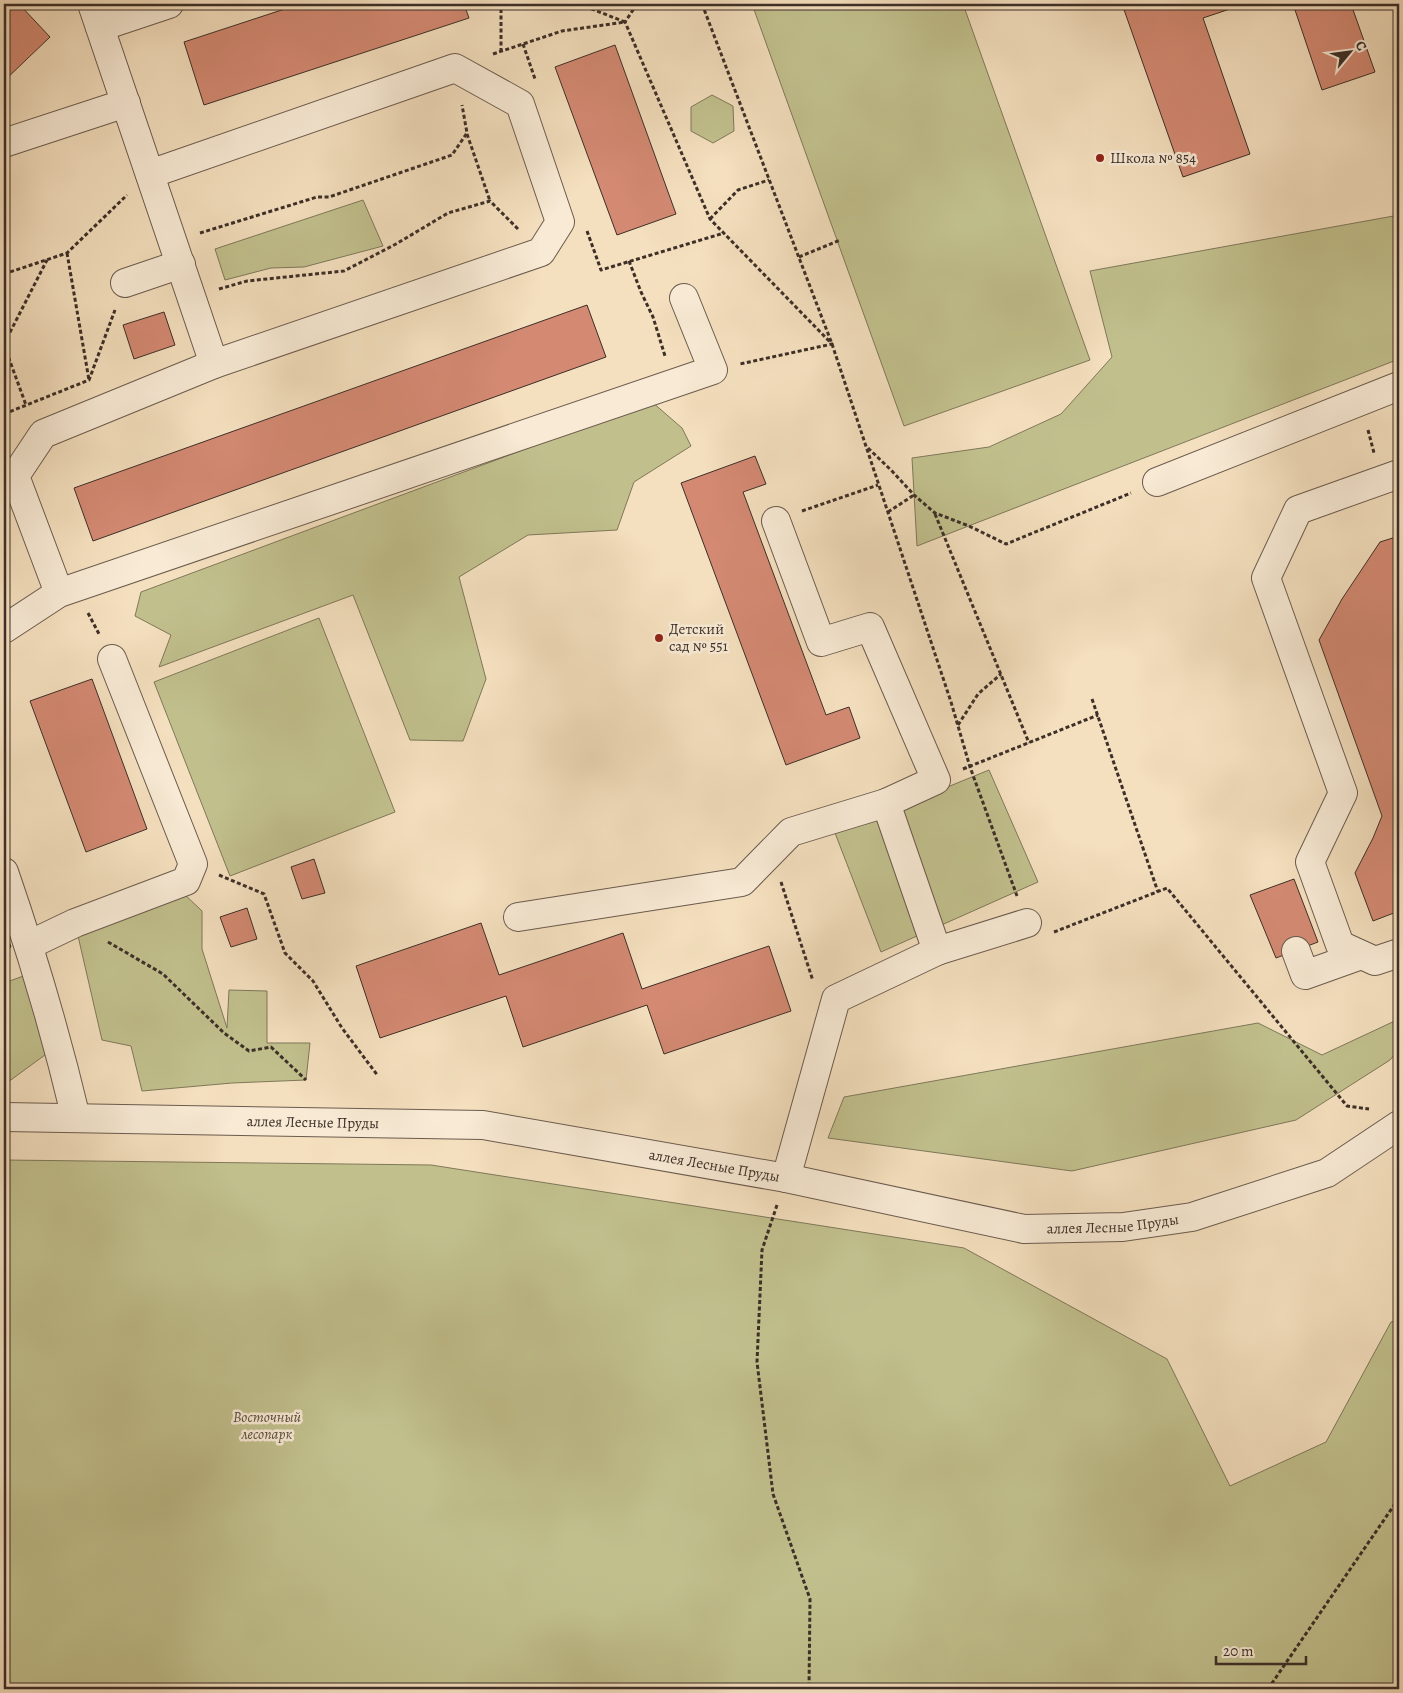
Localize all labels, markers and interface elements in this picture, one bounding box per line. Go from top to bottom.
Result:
north arrow [1326,28,1376,78]
text: С [1351,38,1372,55]
place label: Школа № 854 [1110,148,1196,168]
marker: Школа № 854 [1094,152,1106,164]
place label: Детский сад № 551 [669,619,728,656]
marker: Детский сад № 551 [653,632,665,644]
street label: аллея Лесные Пруды [247,1111,379,1133]
street label: аллея Лесные Пруды [647,1144,781,1187]
street label: аллея Лесные Пруды [1046,1209,1180,1239]
park label: Восточный лесопарк [233,1407,302,1444]
scale bar [1216,1633,1306,1665]
text: 20 m [1223,1641,1254,1661]

